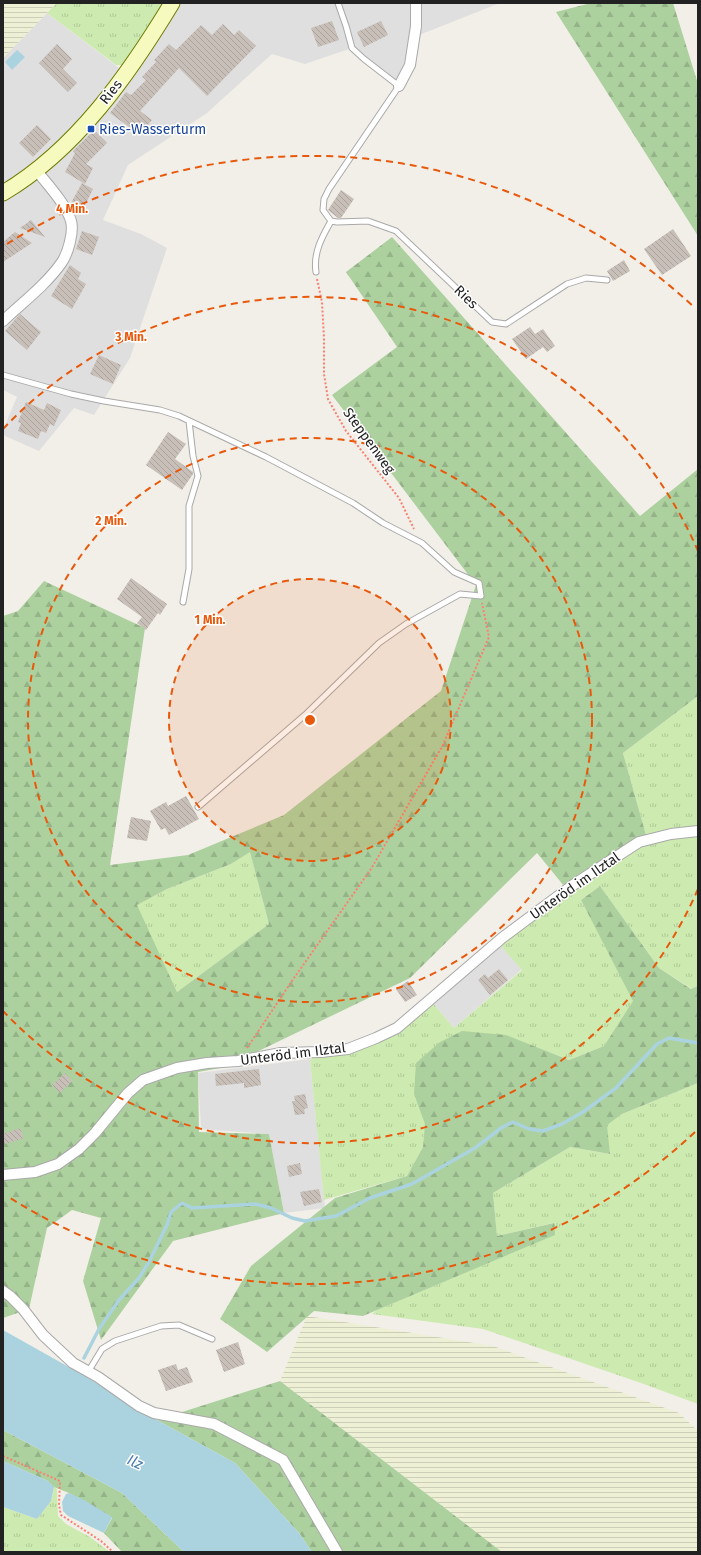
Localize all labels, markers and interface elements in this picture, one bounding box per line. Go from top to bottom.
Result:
street label: Ries [96,76,126,108]
place label: Ries-Wasserturm [99,121,206,138]
marker: Ries-Wasserturm [86,124,96,134]
text: 4 Min. [56,202,88,216]
street label: Ries [451,282,482,313]
text: 3 Min. [114,330,147,344]
street label: Steppenweg [339,405,399,478]
text: 2 Min. [95,514,127,528]
text: 1 Min. [194,613,226,627]
centre of rings [303,713,317,727]
street label: Unteröd im Ilztal [527,849,623,923]
street label: Unteröd im Ilztal [239,1039,347,1069]
water label: Ilz [124,1451,146,1474]

